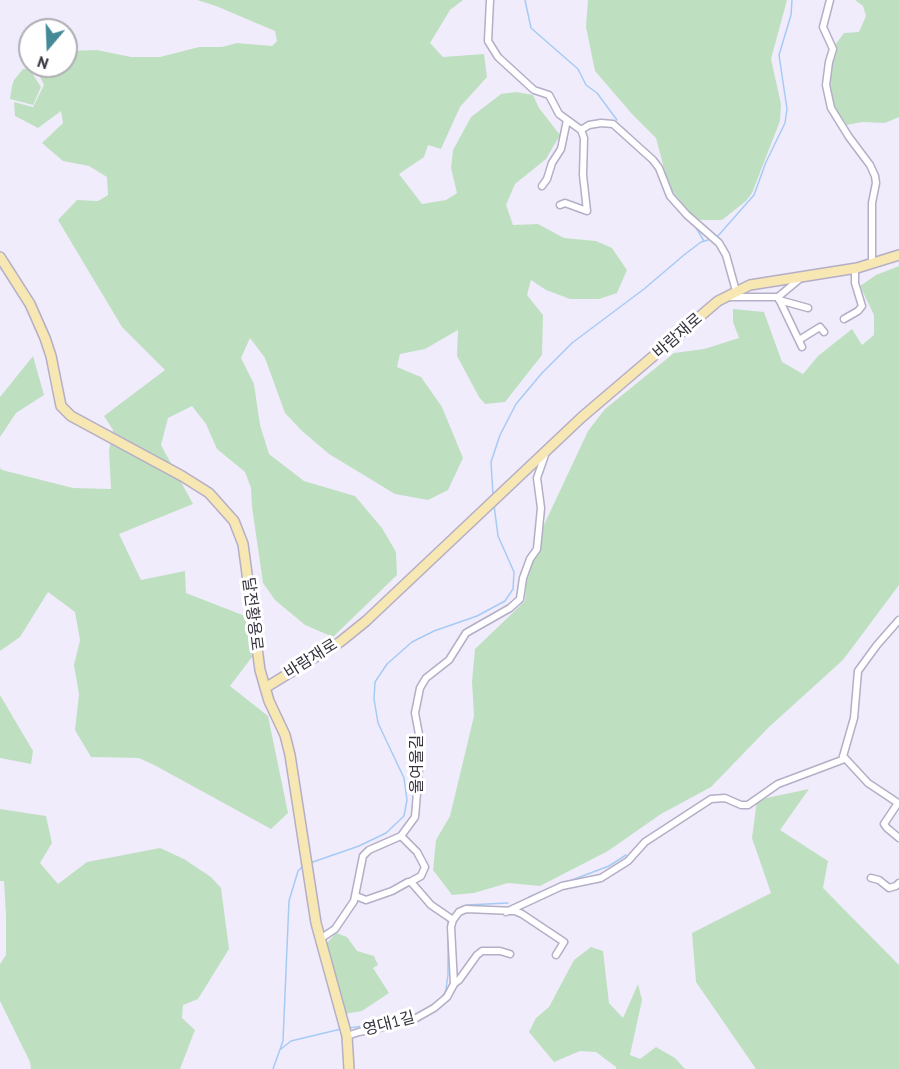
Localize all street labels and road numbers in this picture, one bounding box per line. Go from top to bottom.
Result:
street label: 바람재로 [649,309,707,363]
street label: 달전황용로 [238,576,266,652]
street label: 바람재로 [281,635,341,683]
street label: 울여울길 [407,735,427,793]
street label: 영대1길 [361,1008,417,1040]

